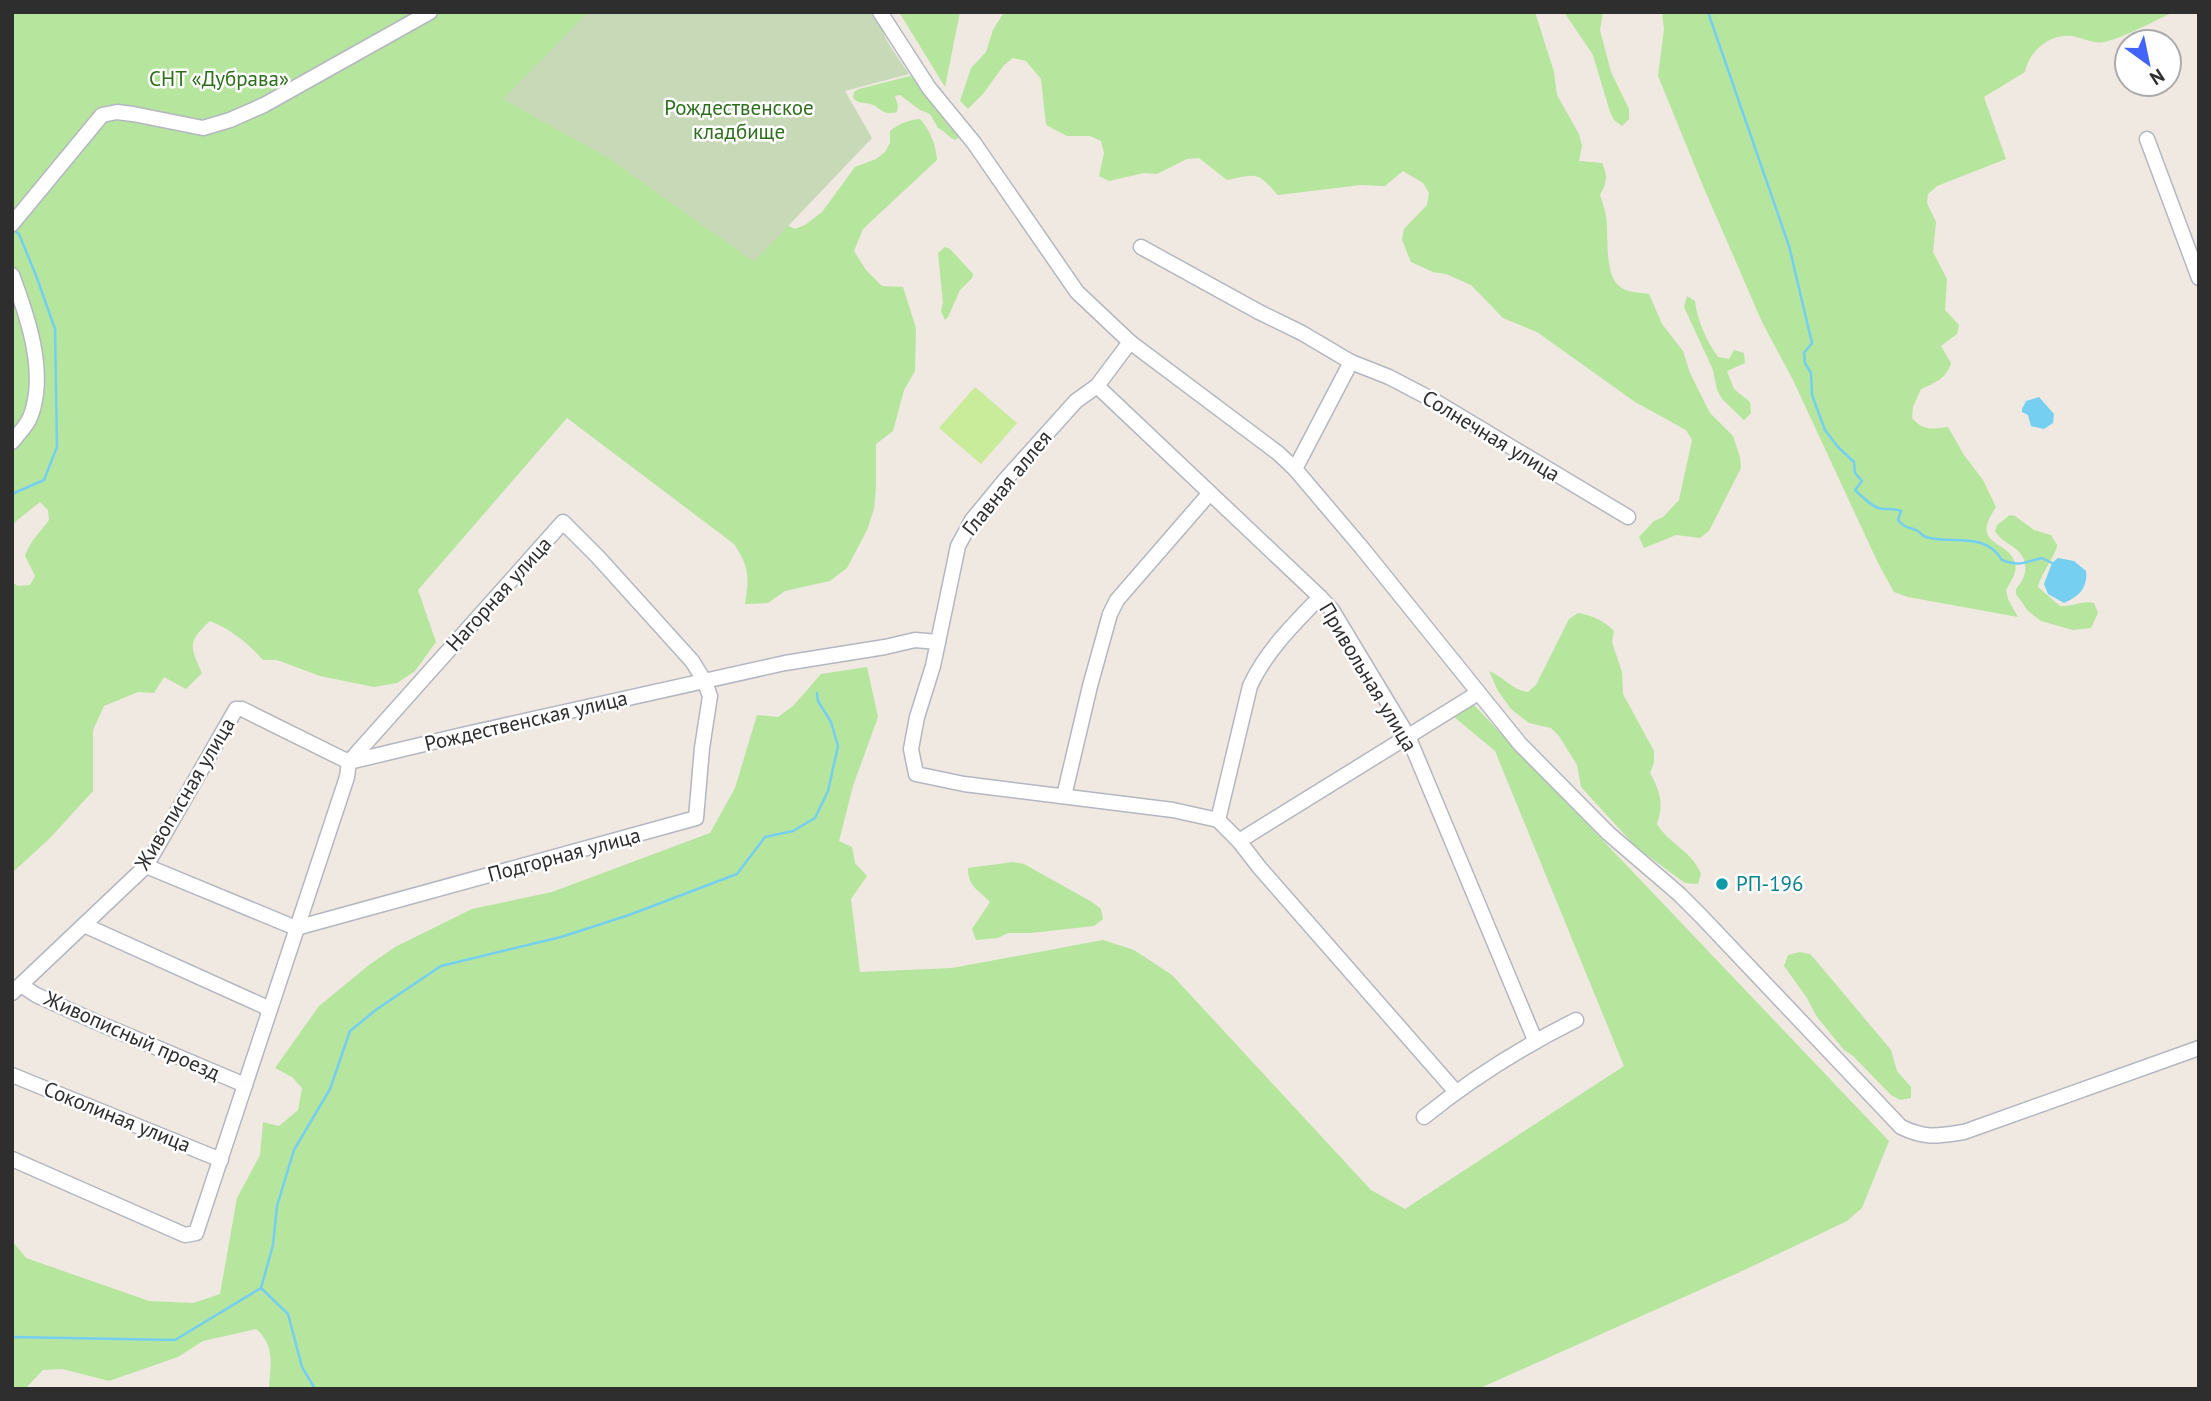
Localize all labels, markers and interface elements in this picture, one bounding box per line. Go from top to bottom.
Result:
north arrow [2113,28,2183,98]
text: N [2145,64,2169,91]
park label: СНТ «Дубрава» [149,65,289,92]
park label: Рождественское кладбище [664,94,814,145]
street label: Солнечная улица [1417,384,1565,487]
street label: Главная аллея [956,424,1057,541]
street label: Нагорная улица [440,531,557,657]
street label: Привольная улица [1313,597,1424,756]
street label: Рождественская улица [422,684,630,757]
street label: Живописная улица [128,713,241,876]
street label: Подгорная улица [484,821,643,888]
place label: РП-196 [1736,870,1803,897]
marker: РП-196 [1714,876,1730,892]
street label: Живописный проезд [39,984,224,1086]
street label: Соколиная улица [40,1075,195,1158]

